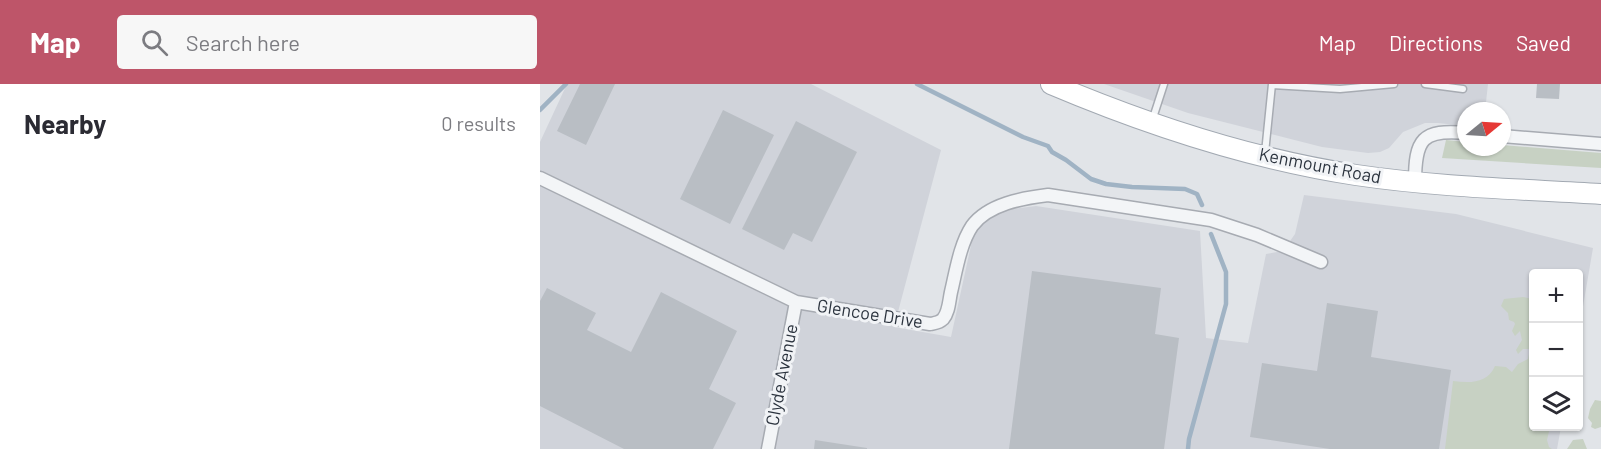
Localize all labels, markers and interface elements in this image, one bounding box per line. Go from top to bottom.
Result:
search box [117,15,537,69]
text: Map [30,25,81,59]
icon: search [138,26,171,59]
text: Search here [186,29,300,55]
text: Map [1319,30,1356,55]
text: Directions [1389,30,1483,55]
text: Saved [1516,30,1571,55]
north arrow [1457,102,1511,156]
text: Nearby [24,108,106,139]
text: 0 results [441,111,516,135]
street label: Kenmount Road [1257,142,1383,188]
map controls [1529,269,1583,431]
button: + [1529,269,1583,323]
street label: Glencoe Drive [816,294,925,332]
street label: Clyde Avenue [760,322,802,428]
button: − [1529,323,1583,377]
button: layers [1529,377,1583,431]

